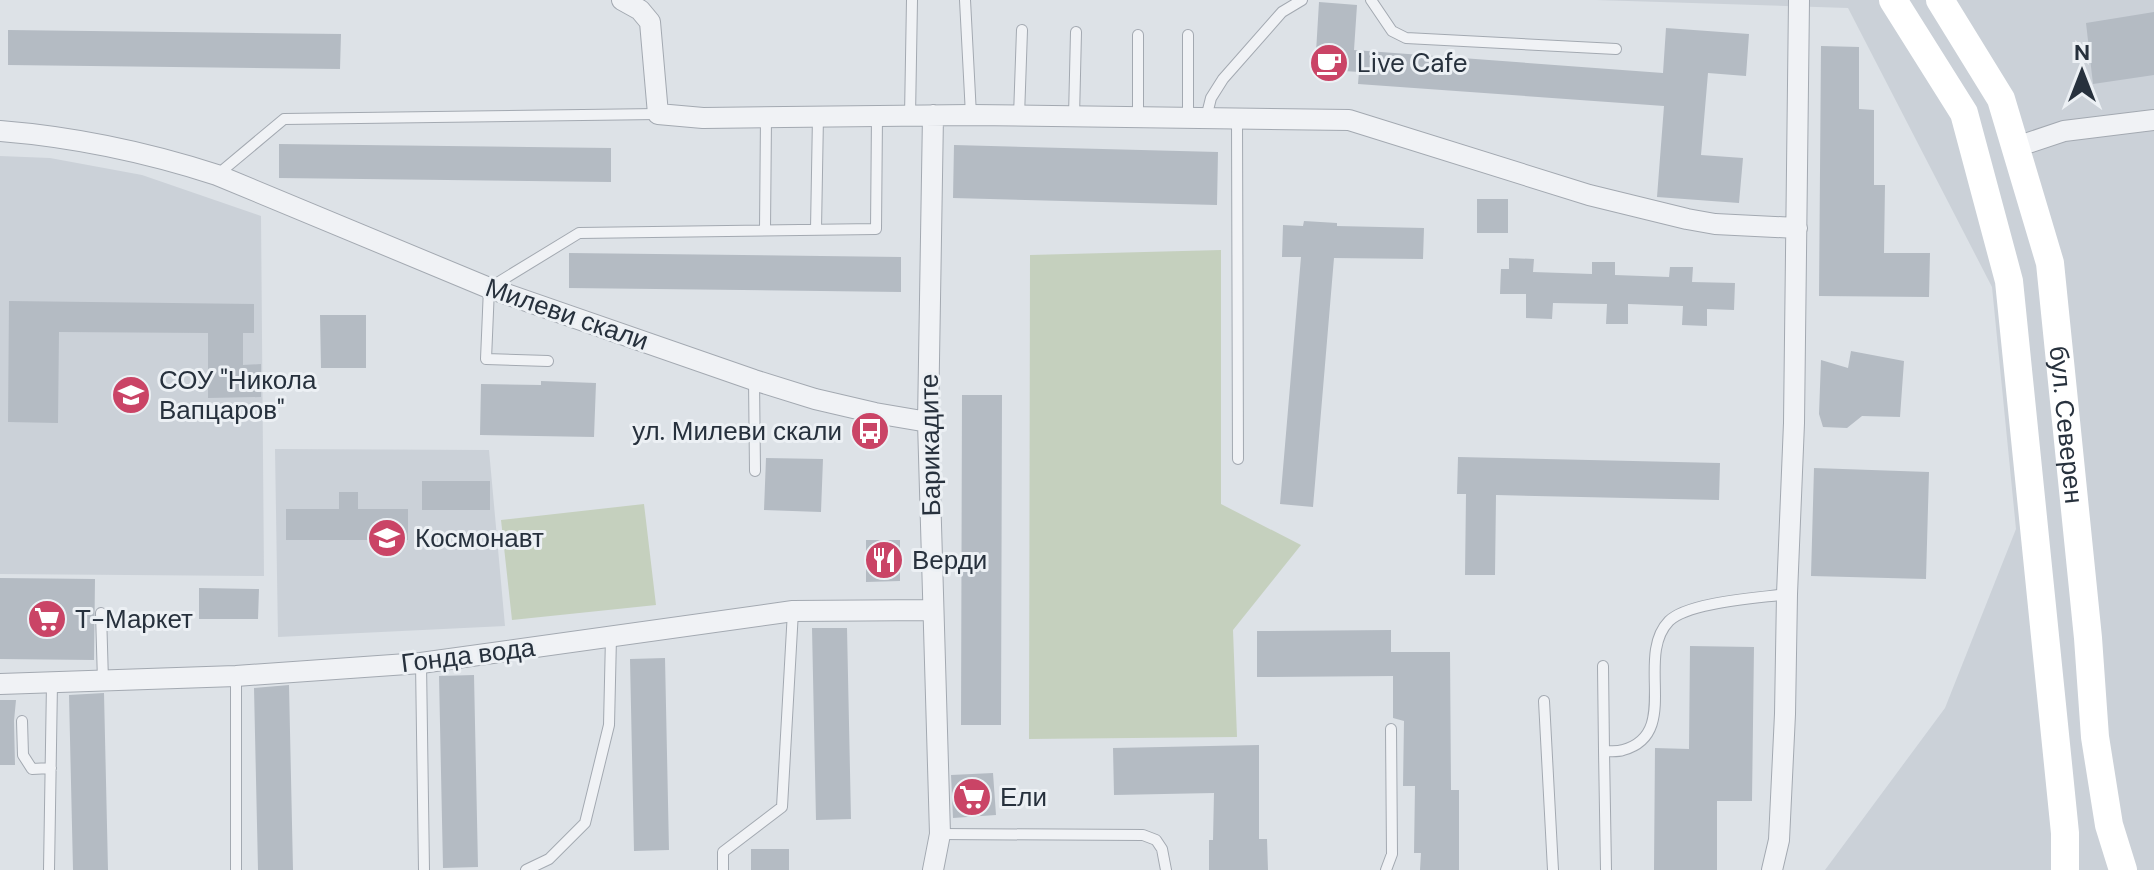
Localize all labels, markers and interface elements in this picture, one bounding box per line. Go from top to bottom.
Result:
north arrow [2042,32,2122,112]
text: N [2074,38,2090,67]
cafe icon: Live Cafe [1308,42,1350,84]
place label: Live Cafe [1357,46,1468,80]
street label: Милеви скали [481,270,653,358]
street label: бул. Северен [2041,344,2091,505]
place label: СОУ "Никола Вапцаров" [159,363,317,427]
street label: Барикадите [912,373,948,517]
school or university icon: СОУ "Никола Вапцаров" [110,374,152,416]
bus stop icon: ул. Милеви скали [849,410,891,452]
place label: ул. Милеви скали [632,414,842,448]
school or university icon: Космонавт [366,517,408,559]
place label: Космонавт [415,521,544,555]
restaurant icon: Верди [863,539,905,581]
place label: Верди [912,543,987,577]
supermarket icon: Т-Маркет [26,598,68,640]
place label: Т-Маркет [75,602,193,636]
street label: Гонда вода [399,630,537,680]
supermarket icon: Ели [951,776,993,818]
place label: Ели [1000,780,1047,814]

